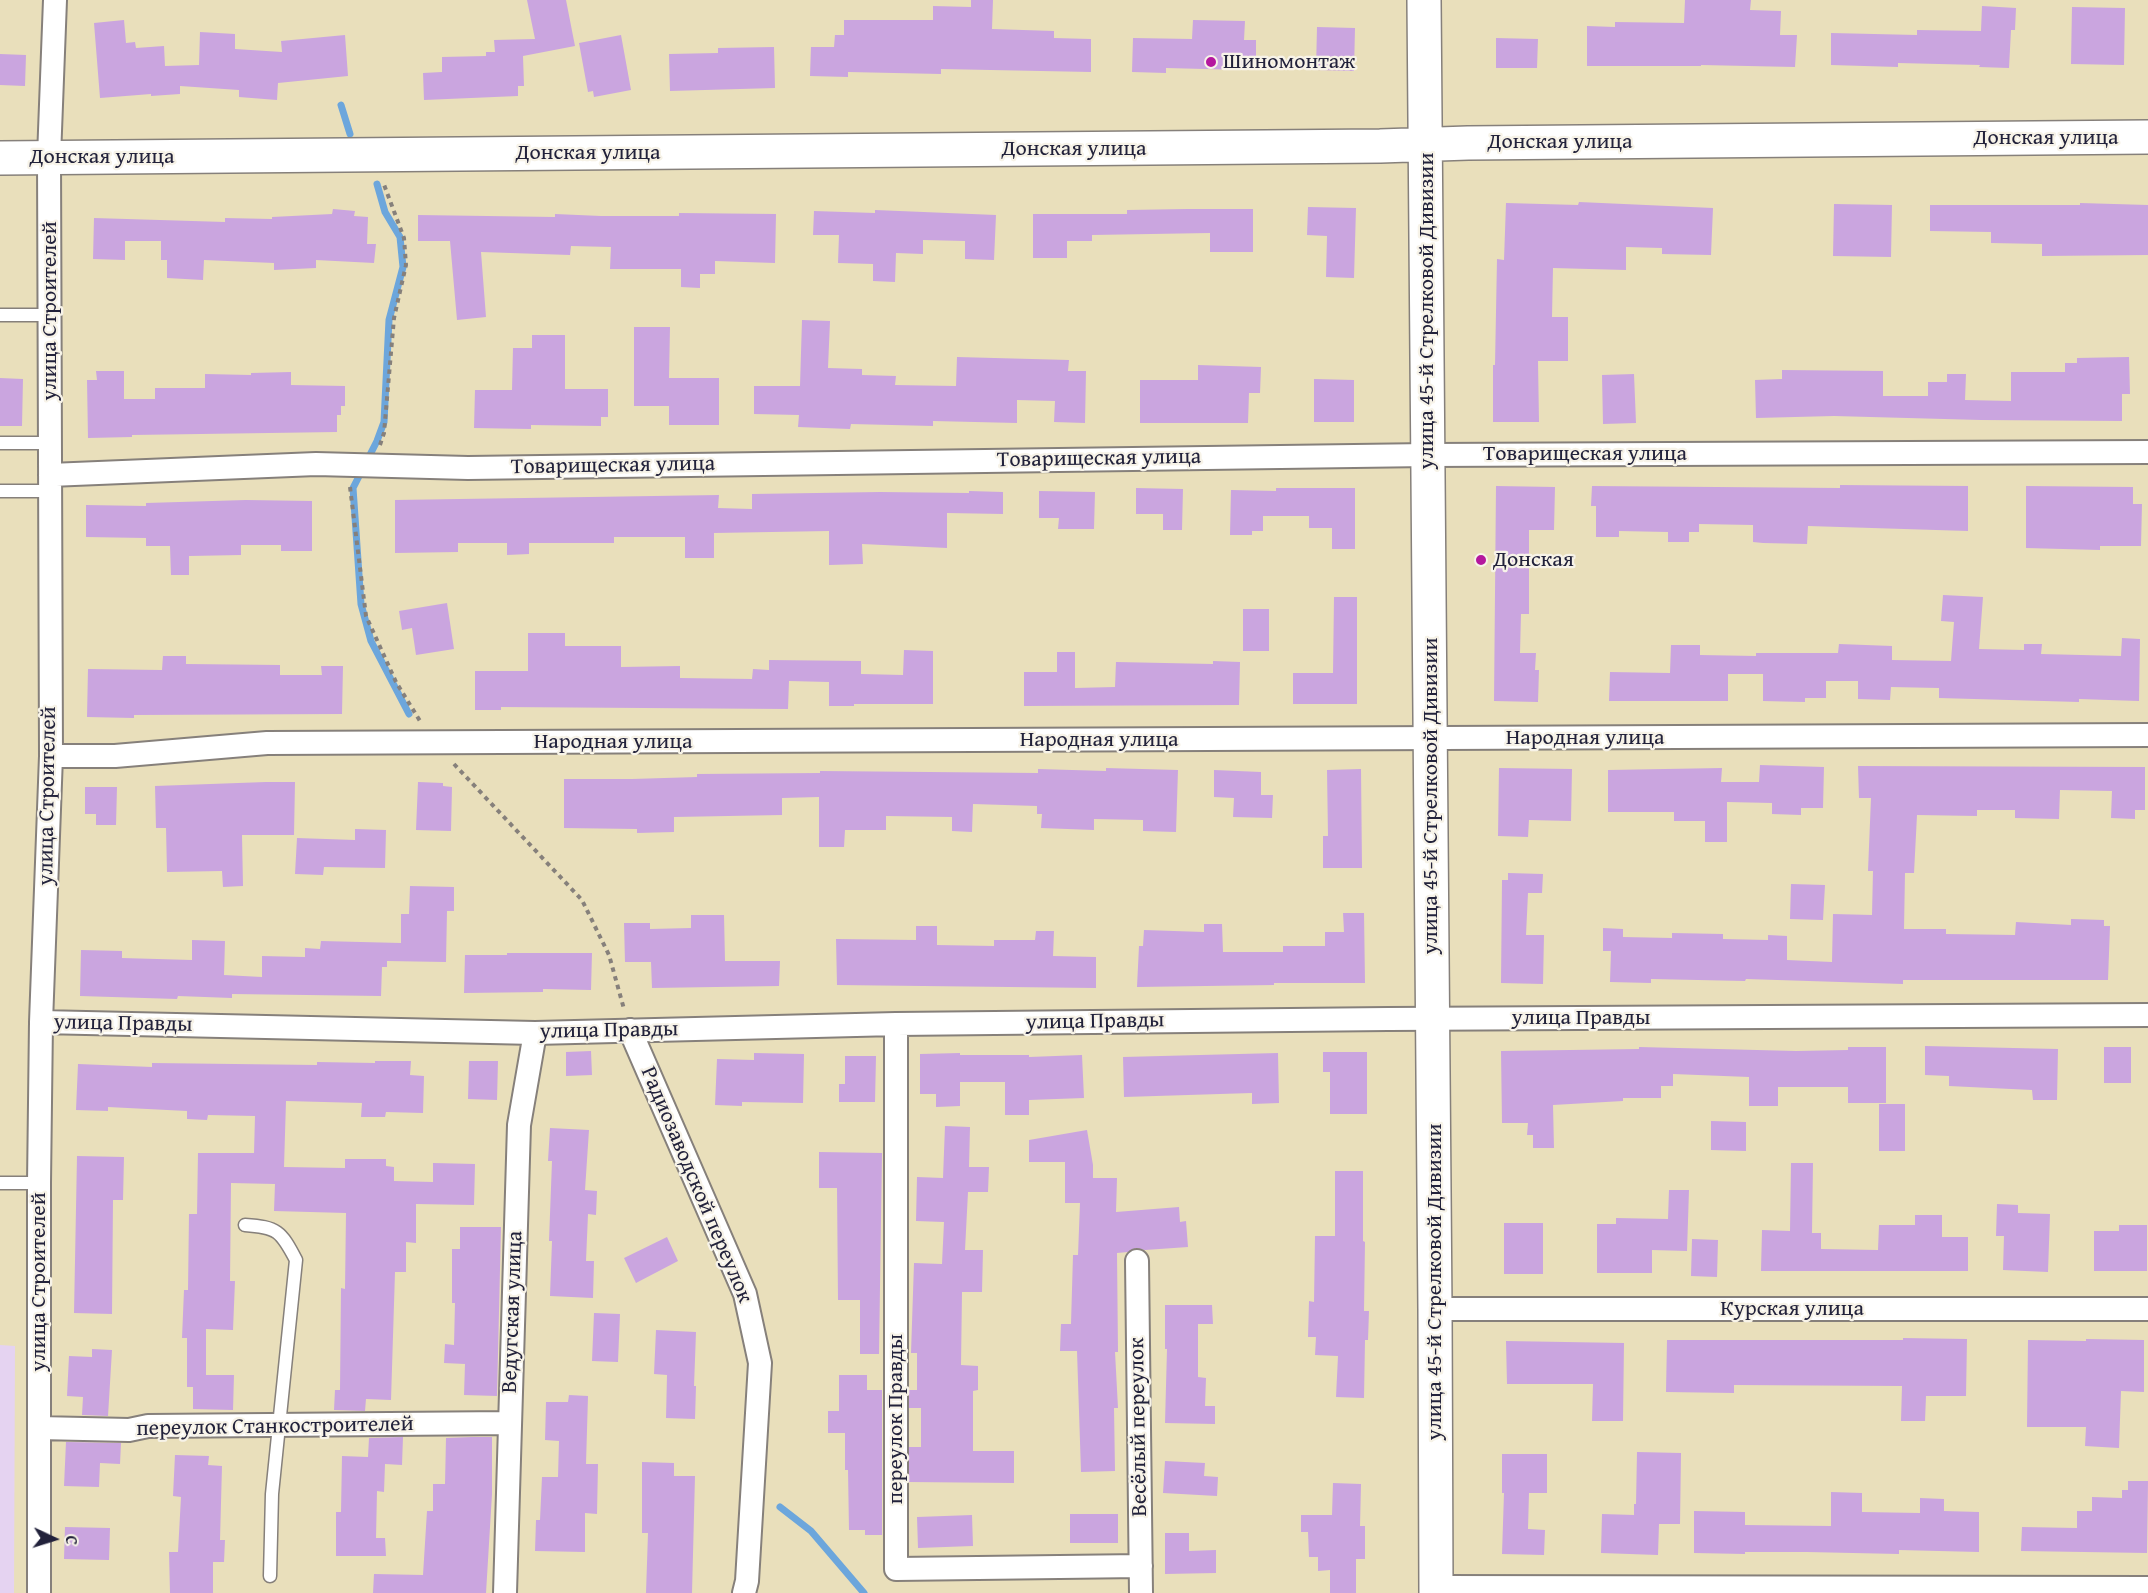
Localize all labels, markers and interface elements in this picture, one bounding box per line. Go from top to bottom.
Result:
place label: Шиномонтаж [1223,49,1355,75]
marker: Шиномонтаж [1204,55,1218,69]
street label: Донская улица [1973,125,2119,151]
street label: Донская улица [1487,129,1633,155]
street label: Донская улица [1001,136,1147,162]
street label: Донская улица [515,140,661,166]
street label: Донская улица [29,144,175,170]
street label: улица 45-й Стрелковой Дивизии [1414,152,1440,470]
street label: улица Строителей [37,221,63,401]
street label: Товарищеская улица [1483,441,1687,467]
street label: Товарищеская улица [997,444,1201,474]
street label: Товарищеская улица [511,451,715,481]
place label: Донская [1493,547,1574,573]
marker: Донская [1474,553,1488,567]
street label: улица 45-й Стрелковой Дивизии [1418,637,1444,955]
street label: улица Строителей [33,706,63,886]
street label: Народная улица [1506,725,1664,751]
street label: Народная улица [1020,727,1178,753]
street label: Народная улица [534,729,692,755]
street label: улица Правды [1512,1005,1650,1031]
street label: улица Правды [1025,1008,1165,1036]
street label: улица Правды [53,1010,193,1038]
street label: улица Правды [539,1017,679,1045]
street label: Радиозаводской переулок [634,1063,758,1307]
street label: улица 45-й Стрелковой Дивизии [1422,1123,1448,1441]
street label: улица Строителей [26,1192,52,1372]
street label: Ведугская улица [497,1230,529,1394]
street label: Курская улица [1720,1296,1864,1322]
street label: переулок Правды [883,1334,909,1504]
street label: Весёлый переулок [1124,1337,1154,1517]
street label: переулок Станкостроителей [136,1411,414,1443]
north arrow [24,1509,84,1569]
text: С [60,1535,84,1546]

